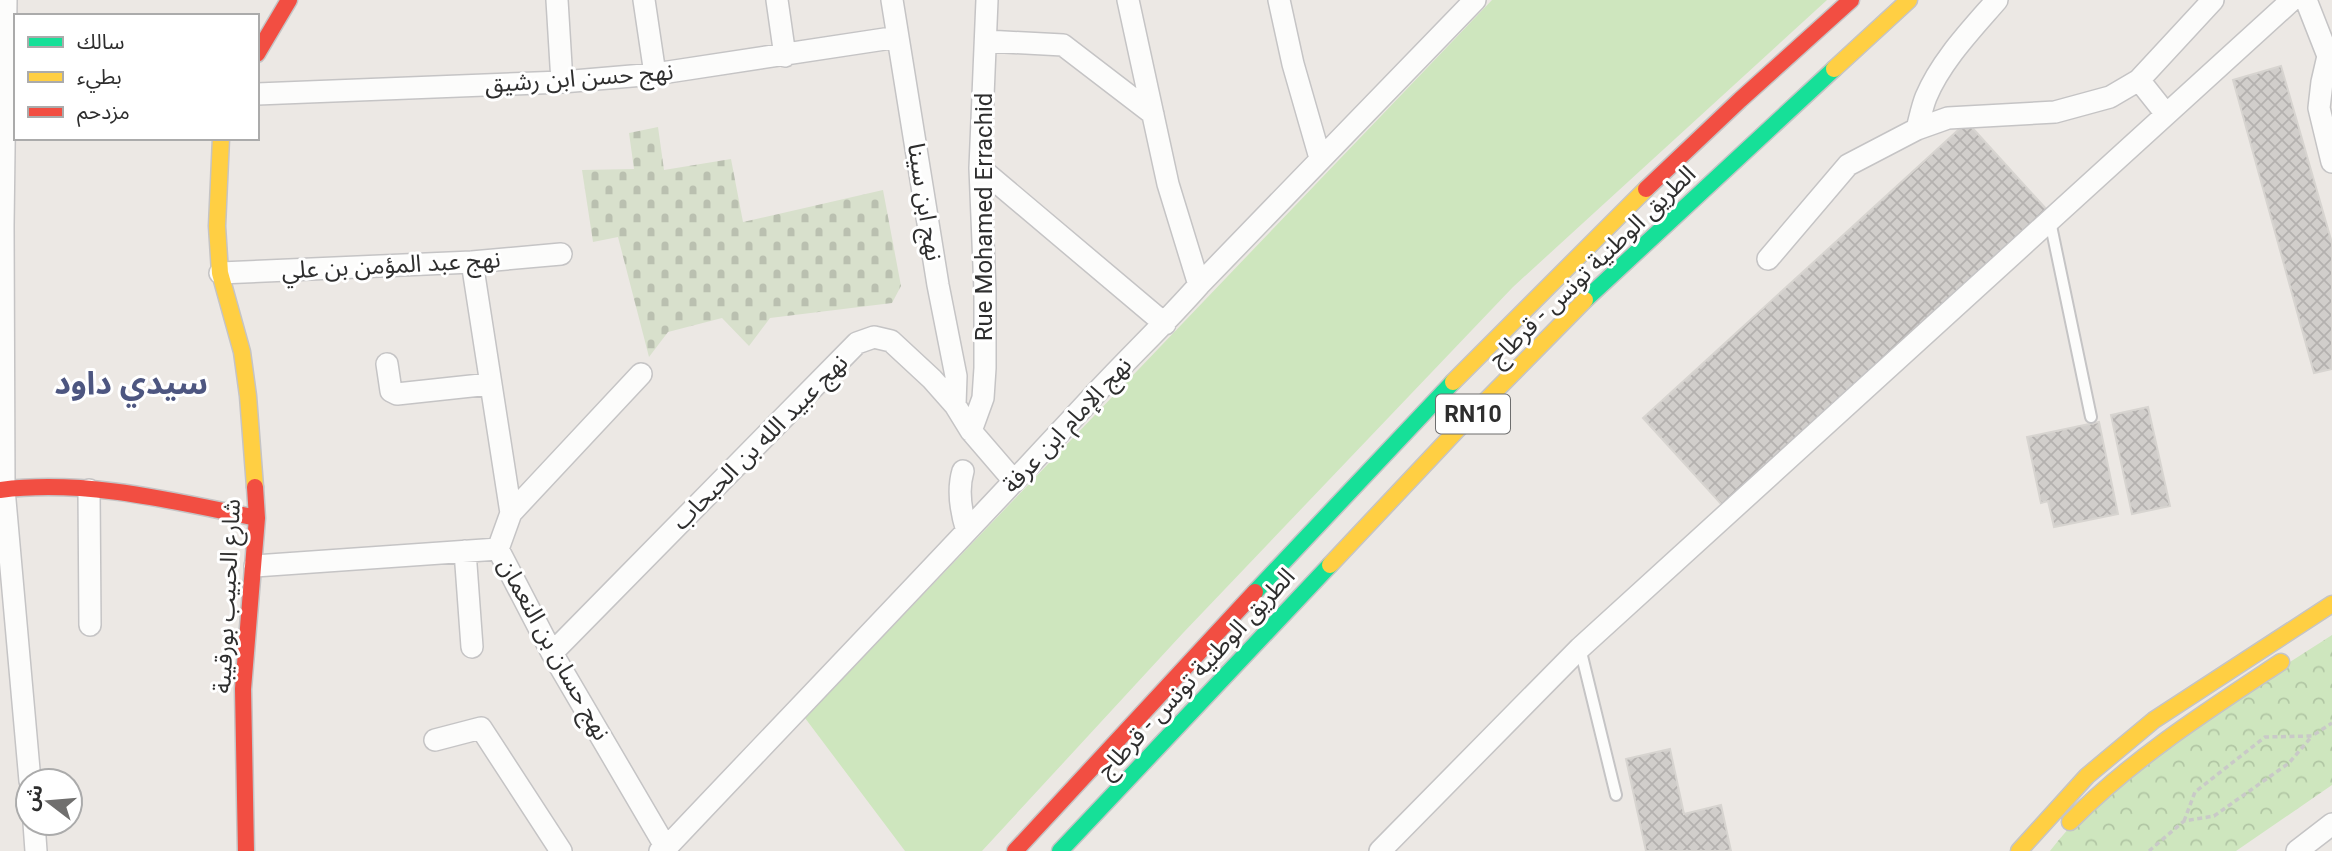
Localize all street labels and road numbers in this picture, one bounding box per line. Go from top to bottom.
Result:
street label: نهج حسن ابن رشيق [484,57,674,102]
street label: Rue Mohamed Errachid [970,93,998,341]
street label: نهج ابن سينا [899,141,948,263]
street label: الطريق الوطنية تونس - قرطاج [1483,160,1703,374]
street label: نهج عبد المؤمن بن علي [281,245,501,289]
street label: نهج عبيد الله بن الحبحاب [667,349,856,538]
street label: نهج الإمام ابن عرفة [997,351,1140,502]
road number: RN10 [1436,394,1510,434]
street label: شارع الحبيب بورقيبة [208,498,249,694]
street label: نهج حسان بن النعمان [490,553,616,746]
street label: الطريق الوطنية تونس - قرطاج [1091,562,1303,786]

